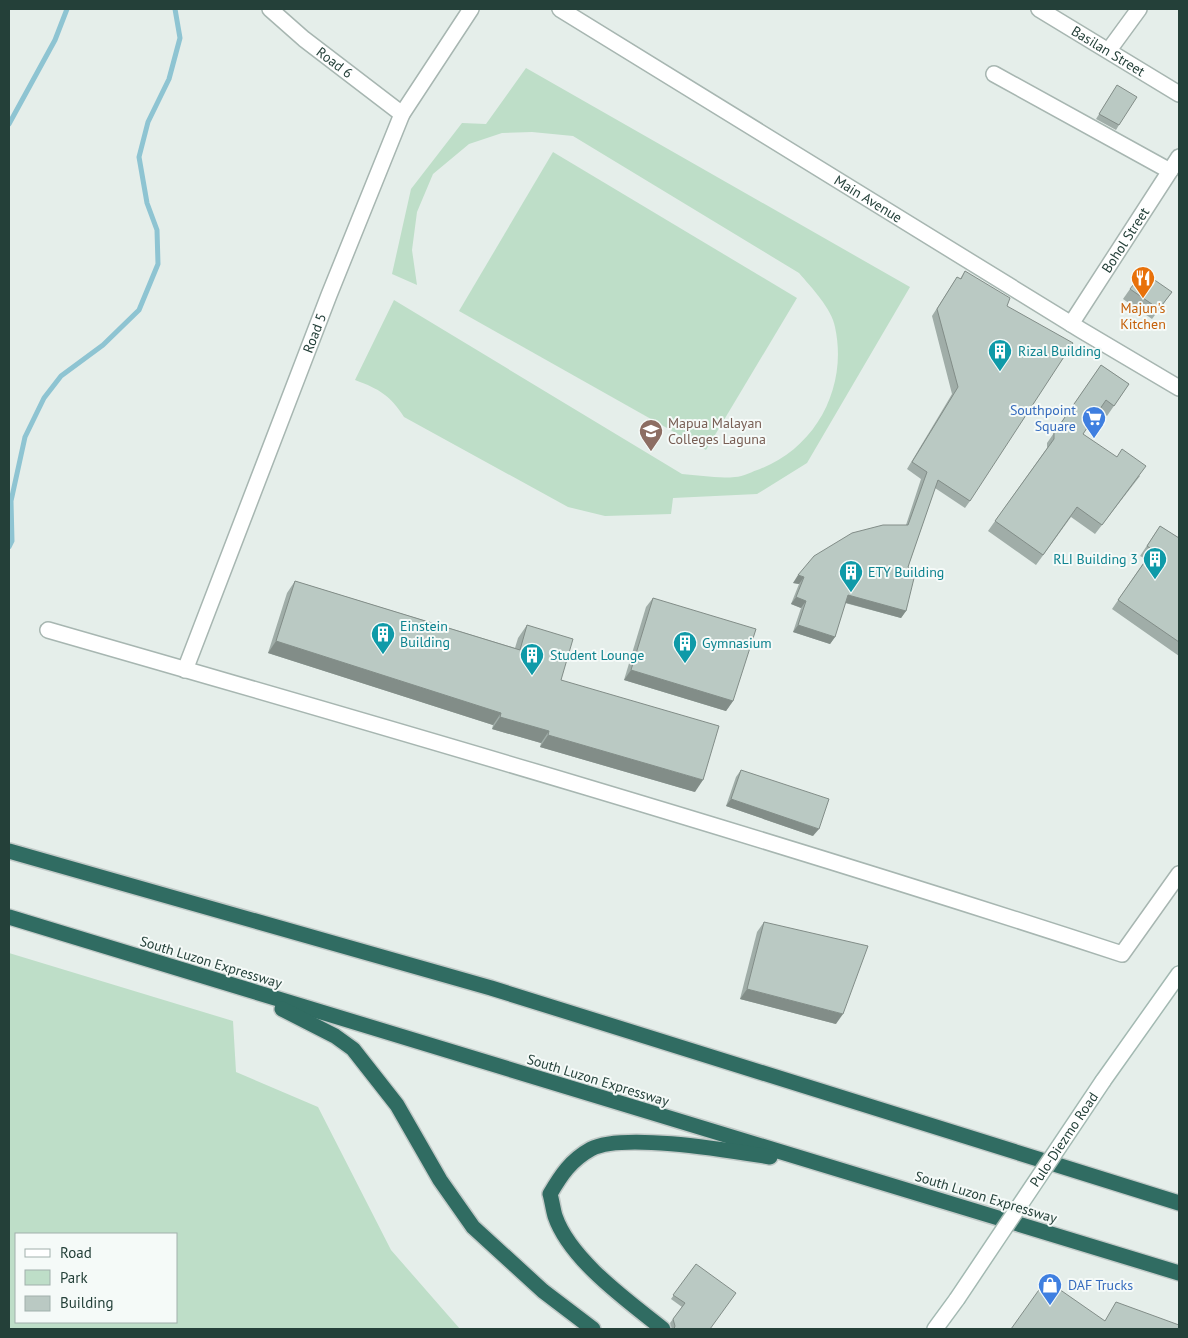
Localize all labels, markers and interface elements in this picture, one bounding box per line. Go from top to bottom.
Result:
street label: Basilan Street [1068,22,1149,80]
street label: Road 6 [313,43,356,82]
street label: Main Avenue [831,171,906,227]
street label: Bohol Street [1098,204,1153,276]
restaurant icon: Majun's Kitchen [1130,265,1156,299]
place label: Majun's Kitchen [1120,299,1166,333]
street label: Road 5 [299,311,330,355]
building icon: Rizal Building [987,338,1013,372]
place label: Rizal Building [1018,342,1101,360]
place label: Southpoint Square [1010,401,1076,435]
supermarket icon: Southpoint Square [1081,405,1107,439]
place label: Mapua Malayan Colleges Laguna [668,414,766,448]
school or university icon: Mapua Malayan Colleges Laguna [638,418,664,452]
building icon: RLI Building 3 [1142,546,1168,580]
place label: RLI Building 3 [1053,550,1138,568]
building icon: ETY Building [838,559,864,593]
place label: ETY Building [868,563,944,581]
place label: Einstein Building [400,617,450,651]
building icon: Einstein Building [370,621,396,655]
building icon: Gymnasium [672,630,698,664]
place label: Gymnasium [702,634,772,652]
building icon: Student Lounge [519,642,545,676]
place label: Student Lounge [550,646,644,664]
street label: South Luzon Expressway [138,932,285,992]
street label: South Luzon Expressway [525,1050,672,1110]
street label: Pulo-Diezmo Road [1026,1089,1102,1190]
street label: South Luzon Expressway [913,1167,1060,1227]
legend [15,1233,178,1323]
text: Road [60,1243,92,1262]
text: Park [60,1268,88,1287]
shop icon: DAF Trucks [1037,1272,1063,1306]
place label: DAF Trucks [1068,1276,1133,1294]
text: Building [60,1293,114,1312]

